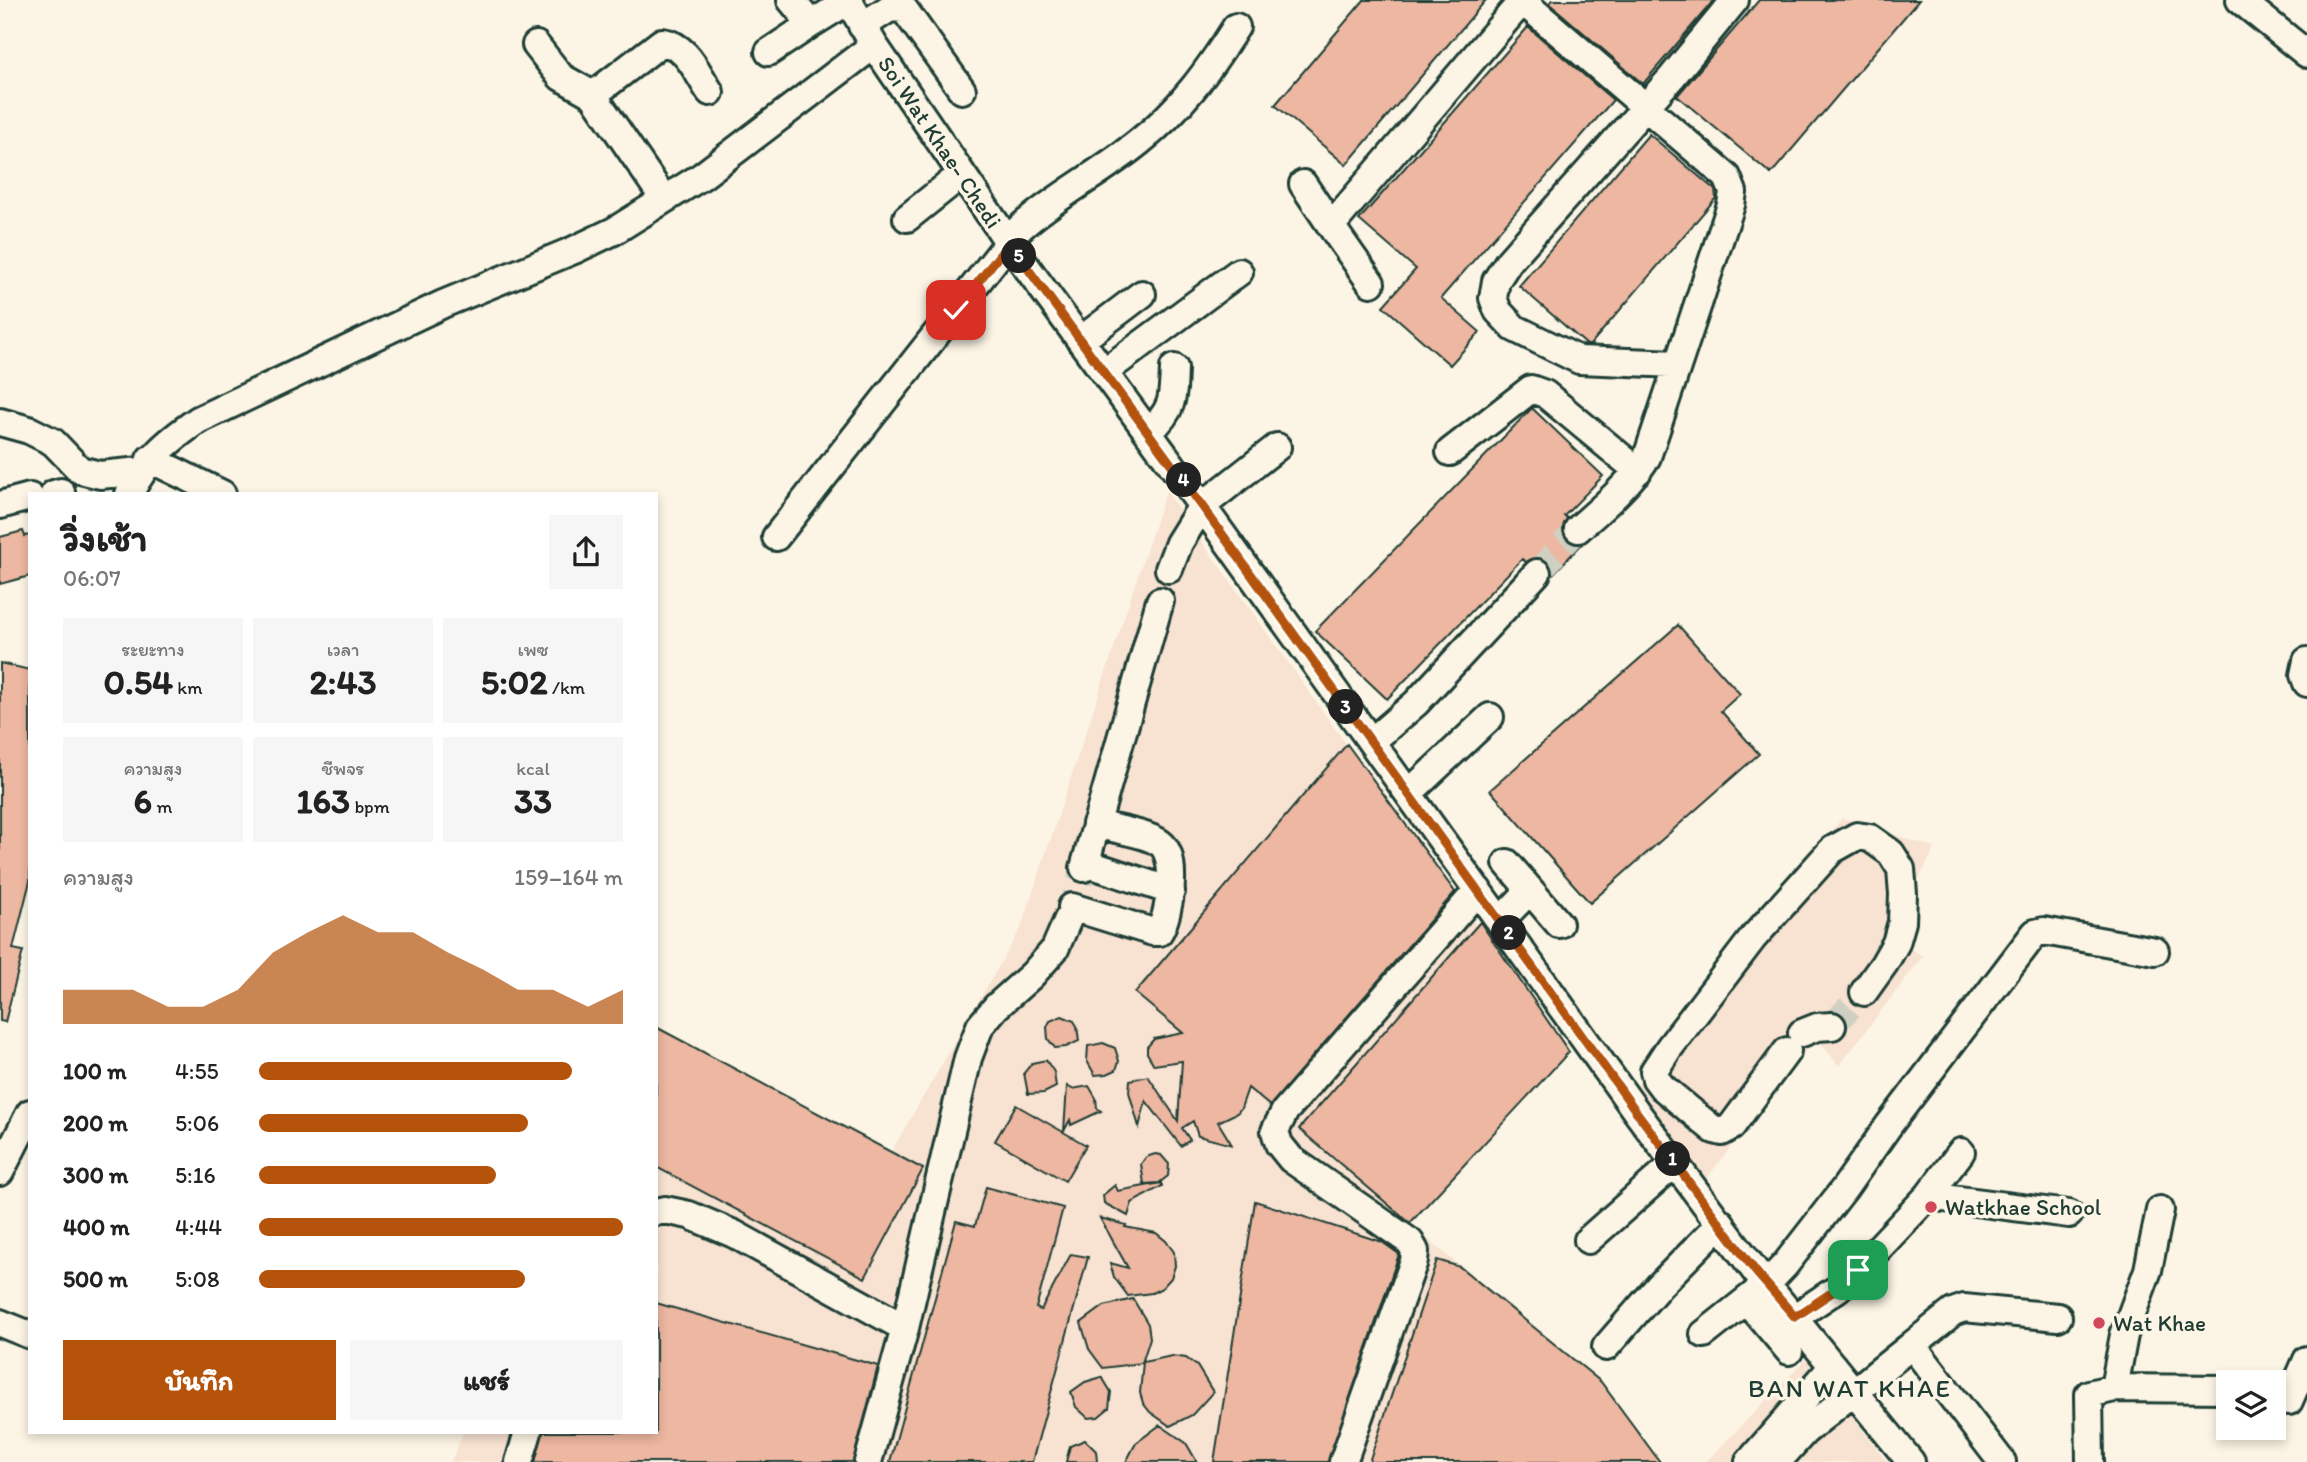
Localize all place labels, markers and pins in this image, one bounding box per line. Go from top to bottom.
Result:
pin: 5 [1002,238,1036,274]
pin [926,280,986,340]
pin: 4 [1166,462,1202,498]
pin: 3 [1328,690,1364,724]
pin: 2 [1492,916,1526,950]
pin: 1 [1656,1142,1690,1176]
place label: Watkhae School [1945,1193,2102,1221]
marker: Watkhae School [1923,1199,1939,1215]
pin [1828,1240,1888,1300]
place label: Wat Khae [2113,1309,2206,1337]
marker: Wat Khae [2091,1315,2107,1331]

